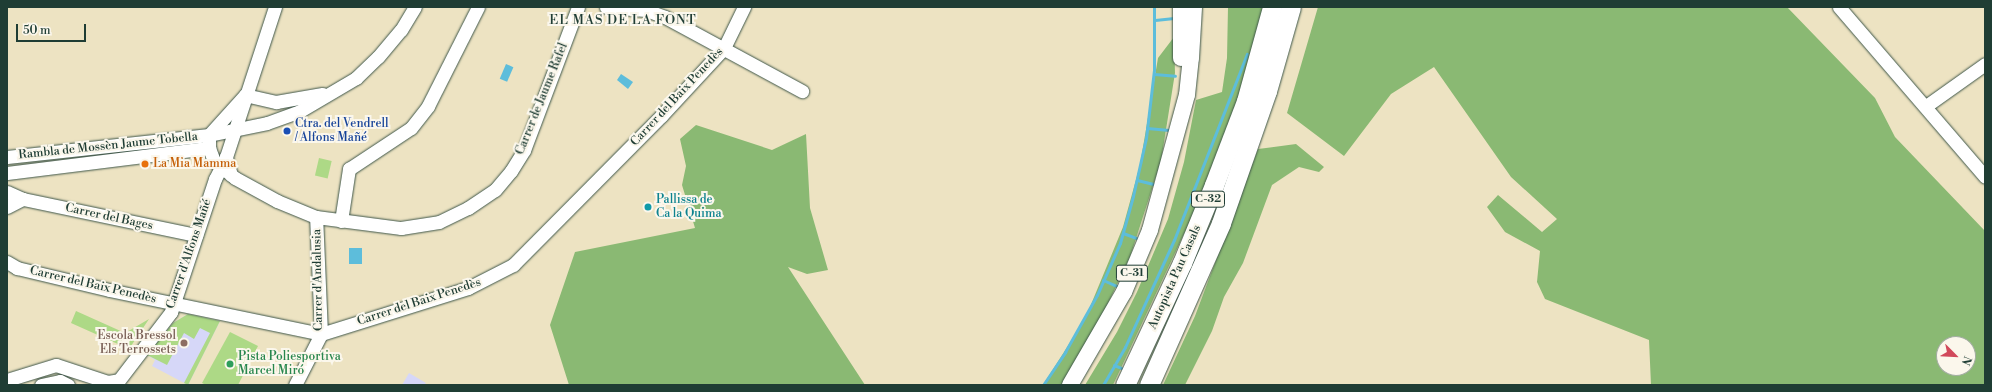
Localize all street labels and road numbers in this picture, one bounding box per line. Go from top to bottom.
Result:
street label: Carrer de Jaume Rafel [513,41,571,157]
street label: Carrer del Baix Penedès [628,45,726,149]
street label: Rambla de Mossèn Jaume Tobella [18,129,198,163]
road number: C-32 [1190,190,1226,208]
street label: Carrer d'Alfons Mañé [163,197,215,311]
street label: Carrer del Bages [64,201,154,233]
street label: Autopista Pau Casals [1146,223,1204,331]
street label: Carrer d'Andalusia [310,229,326,331]
street label: Carrer del Baix Penedès [28,263,158,307]
road number: C-31 [1115,264,1149,282]
street label: Carrer del Baix Penedès [355,275,483,329]

